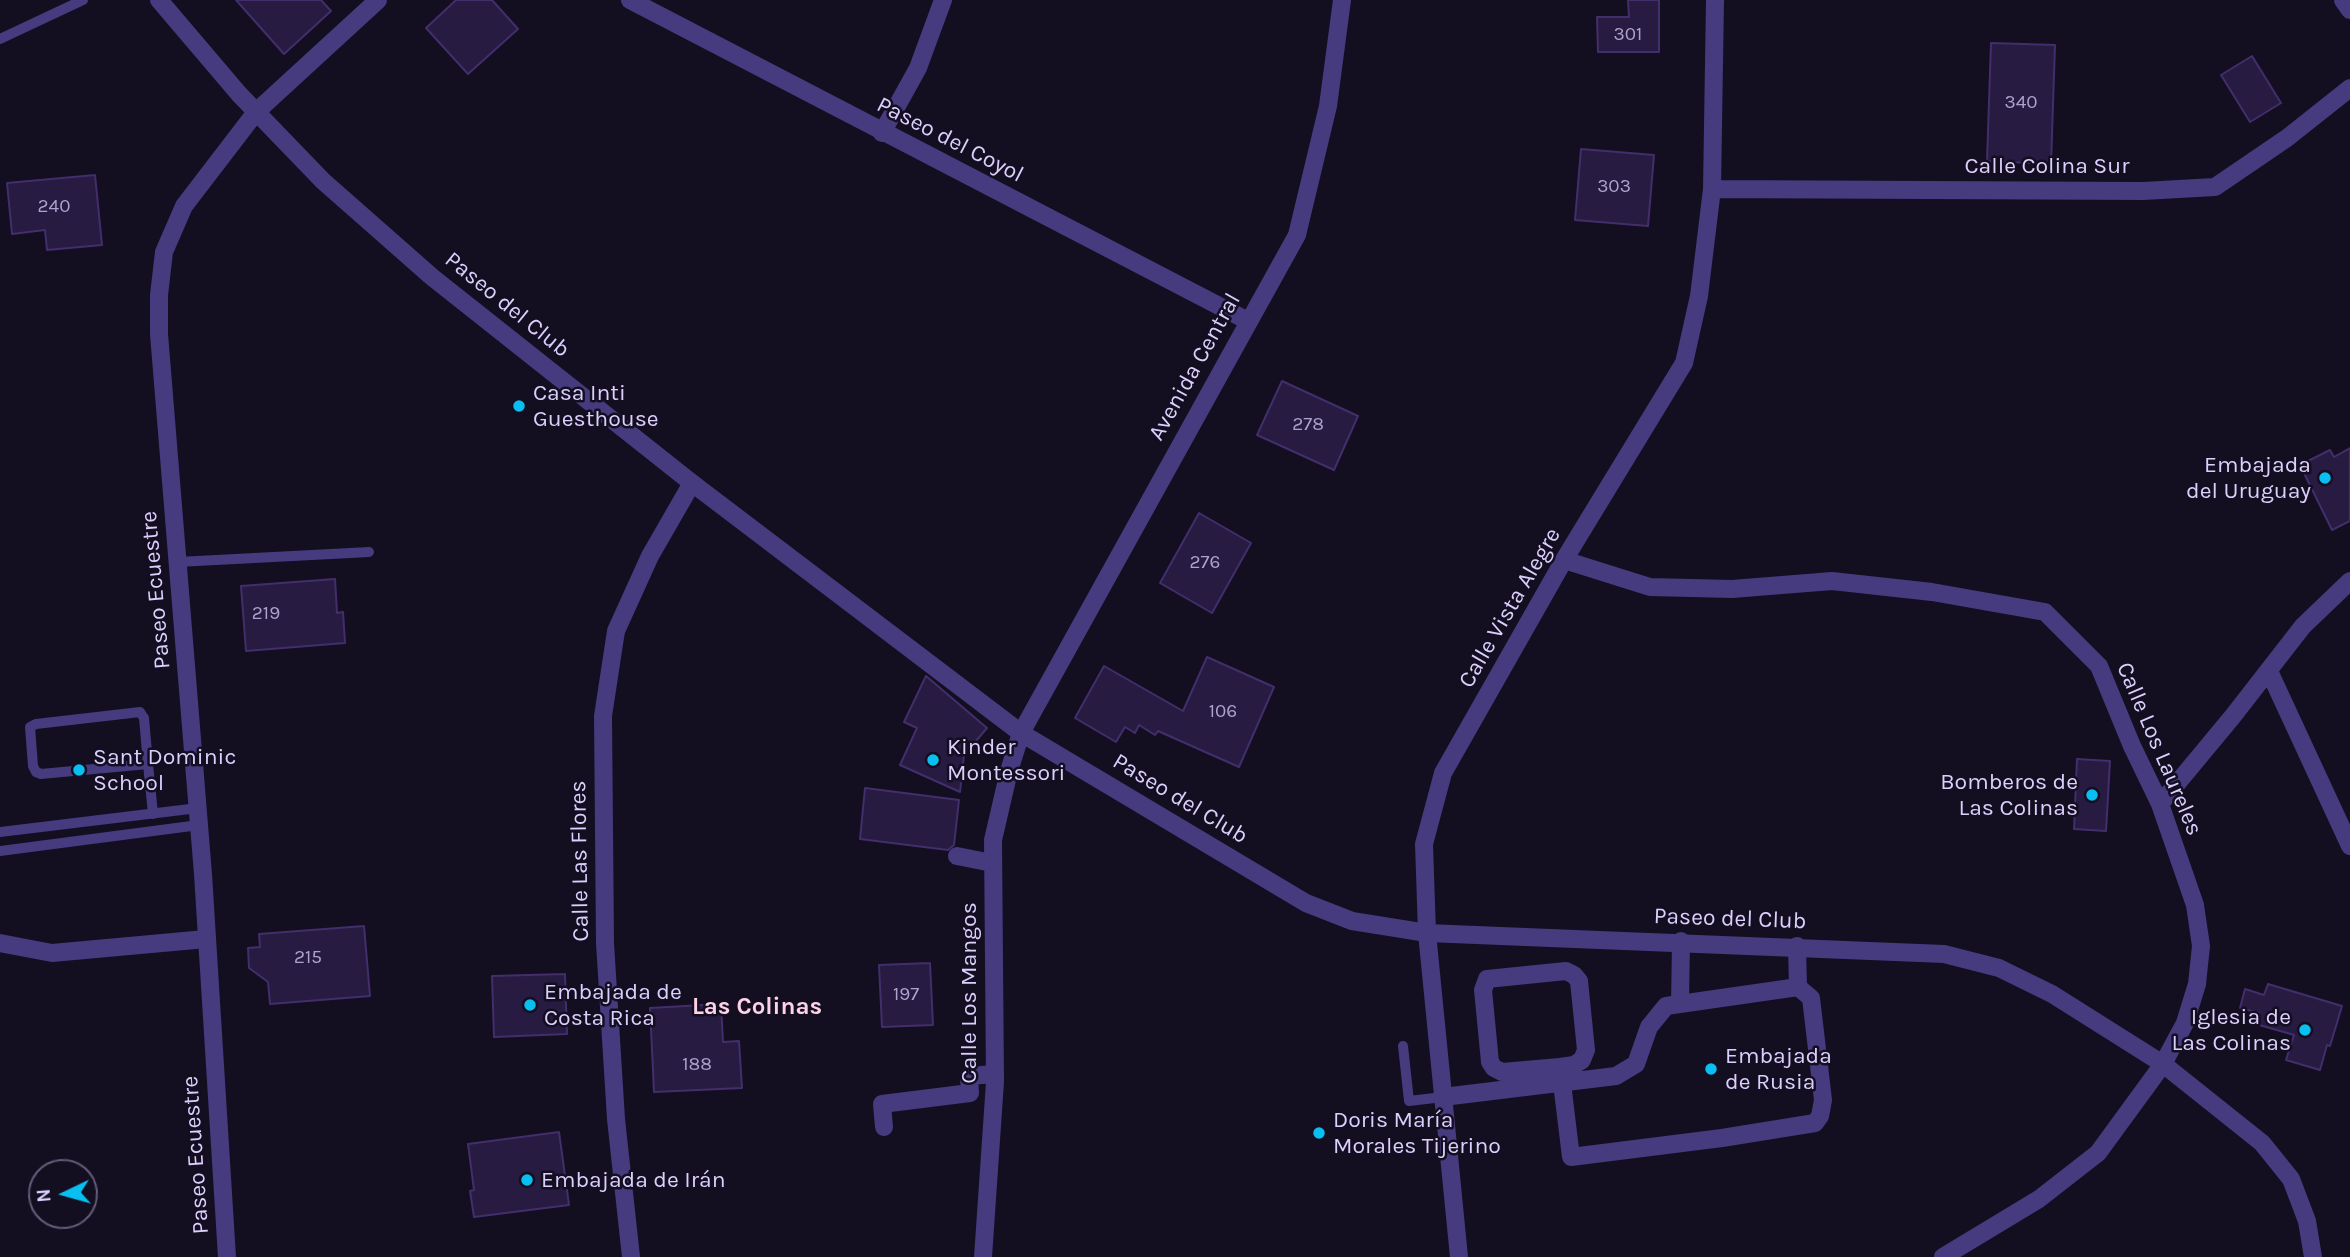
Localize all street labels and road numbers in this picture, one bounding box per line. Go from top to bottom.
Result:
street label: Paseo del Coyol [872,91,1028,189]
street label: Calle Colina Sur [1964,152,2130,180]
street label: Paseo del Club [439,246,575,364]
street label: Avenida Central [1143,288,1247,446]
street label: Paseo Ecuestre [135,510,177,670]
street label: Calle Vista Alegre [1453,523,1567,693]
street label: Calle Los Laureles [2110,658,2208,840]
street label: Paseo del Club [1107,748,1253,850]
street label: Calle Las Flores [565,780,595,942]
street label: Calle Los Mangos [955,902,983,1084]
street label: Paseo del Club [1653,903,1807,935]
street label: Paseo Ecuestre [177,1075,215,1235]

